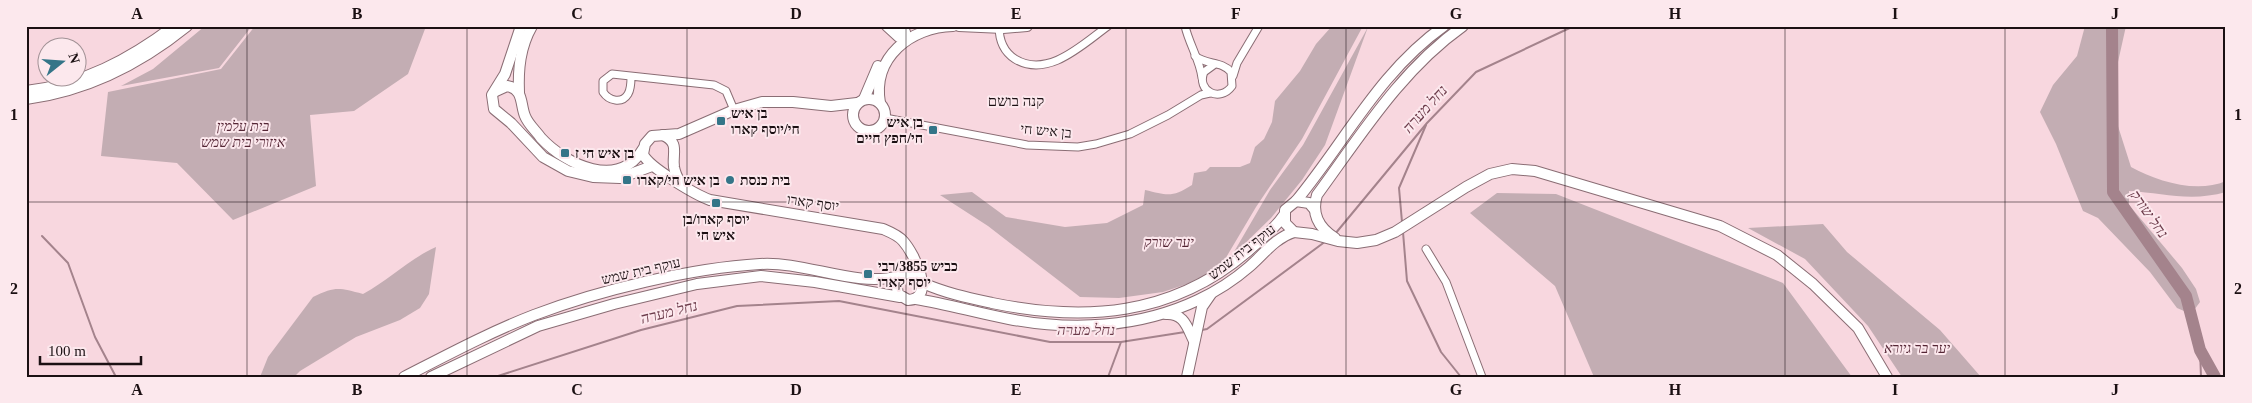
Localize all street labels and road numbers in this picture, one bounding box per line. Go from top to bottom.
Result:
street label: בן איש חי [1020,121,1072,141]
street label: יוסף קארו [786,192,840,214]
street label: עוקף בית שמש [1206,221,1278,283]
street label: עוקף בית שמש [600,255,682,287]

